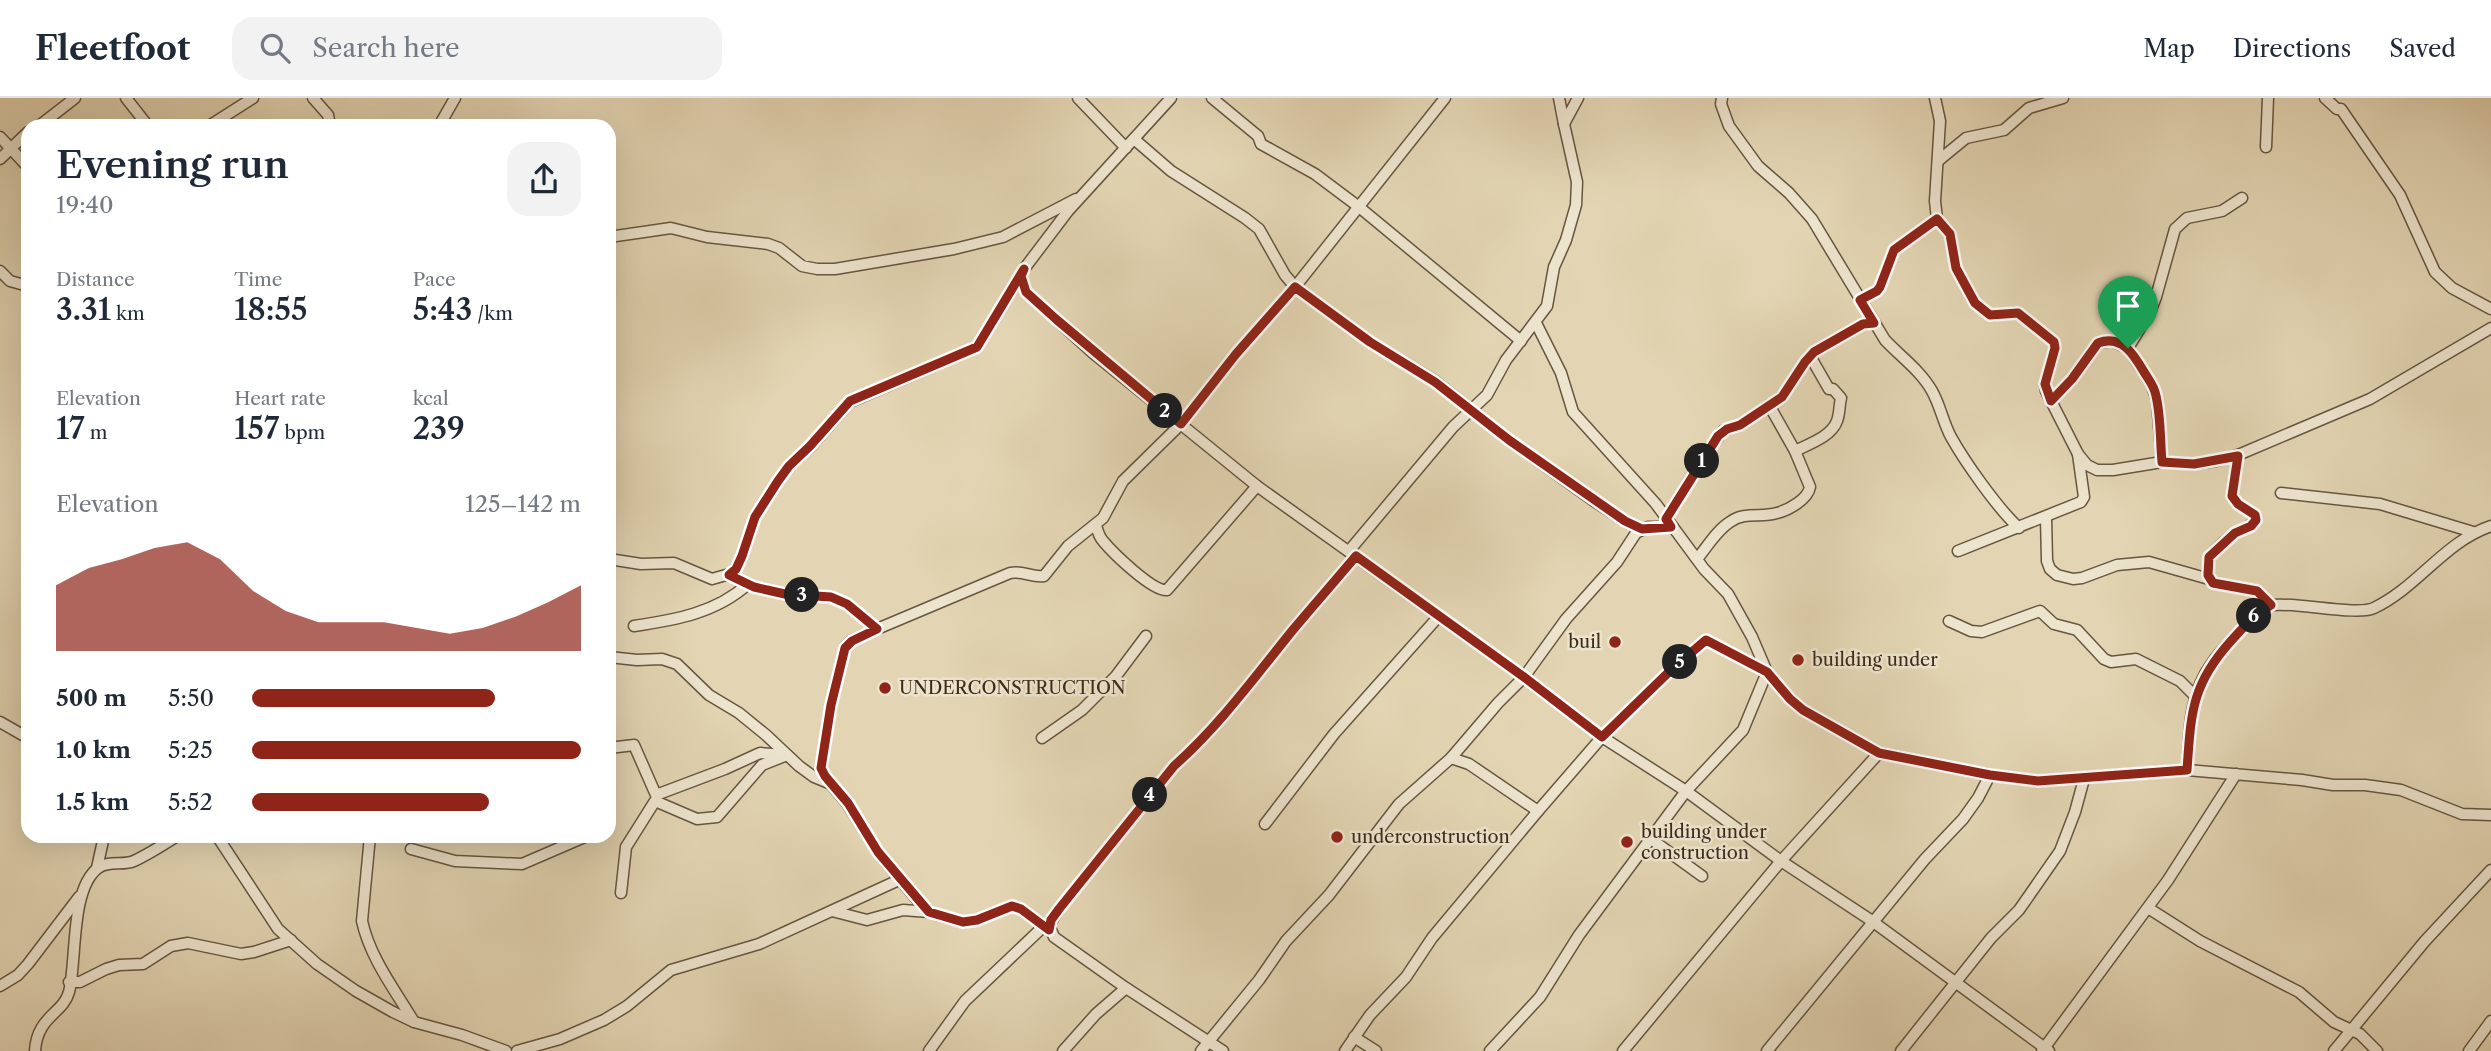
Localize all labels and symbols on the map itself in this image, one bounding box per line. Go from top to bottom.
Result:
pin [2098,276,2158,348]
pin: 2 [1148,394,1182,428]
pin: 1 [1684,444,1720,478]
pin: 3 [784,578,820,612]
pin: 6 [2236,598,2272,634]
place label: buil [1568,631,1601,653]
marker: buil [1607,634,1623,650]
pin: 5 [1662,644,1698,680]
place label: building under [1812,649,1938,671]
marker: building under [1790,652,1806,668]
place label: UNDERCONSTRUCTION [899,677,1126,699]
marker: UNDERCONSTRUCTION [877,680,893,696]
pin: 4 [1132,778,1168,812]
place label: building under construction [1641,821,1767,864]
place label: underconstruction [1351,826,1510,848]
marker: underconstruction [1329,829,1345,845]
marker: building under construction [1619,834,1635,850]

